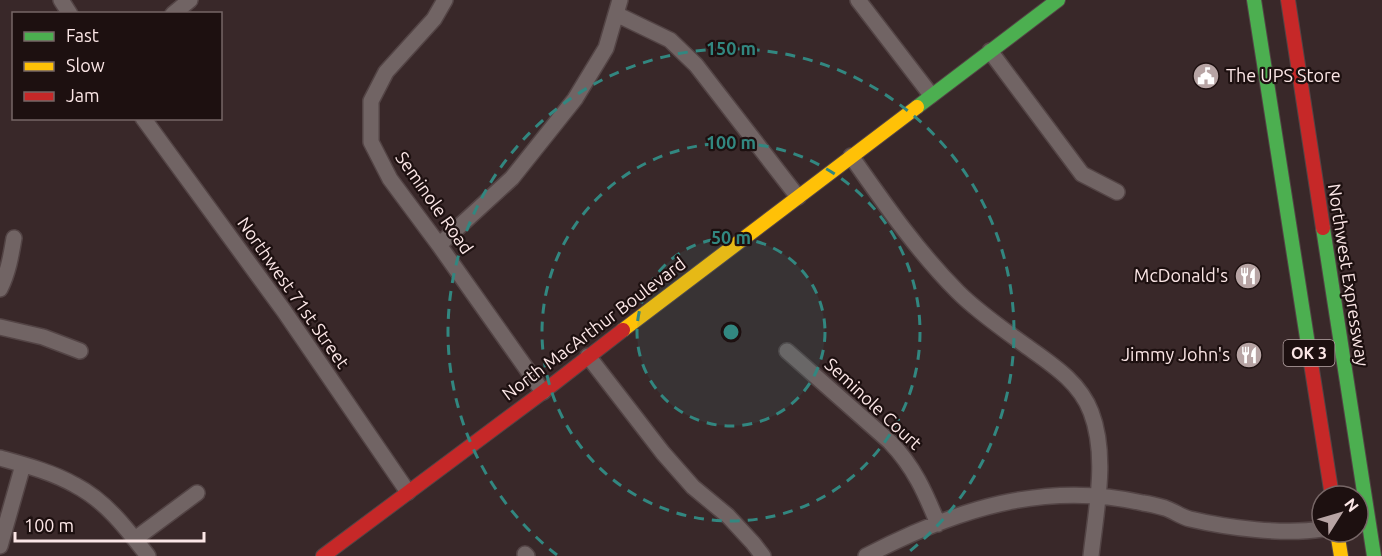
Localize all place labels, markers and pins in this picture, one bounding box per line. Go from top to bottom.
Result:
public building icon: The UPS Store [1191,61,1221,91]
place label: The UPS Store [1226,65,1341,85]
restaurant icon: McDonald's [1233,261,1263,291]
place label: McDonald's [1134,265,1228,285]
centre of rings [721,322,741,342]
restaurant icon: Jimmy John's [1234,340,1264,370]
place label: Jimmy John's [1121,344,1230,364]

